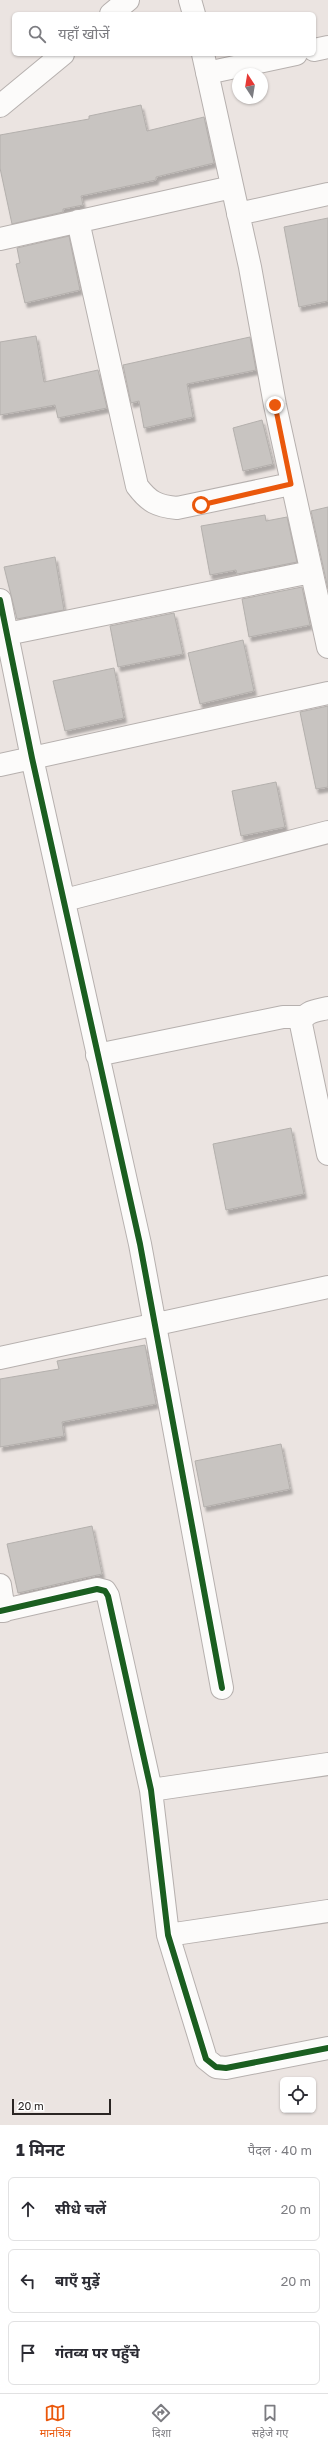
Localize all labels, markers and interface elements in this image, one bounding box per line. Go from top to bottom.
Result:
search box [12,12,316,56]
icon: search [26,23,48,45]
text: यहाँ खोजें [58,24,110,42]
north arrow [232,68,268,104]
route end [266,396,284,414]
route start [192,496,210,514]
map controls [280,2077,316,2113]
button: locate [280,2077,316,2113]
scale bar [12,2097,111,2116]
text: 20 m [18,2099,44,2112]
text: 1 मिनट [16,2139,65,2160]
text: पैदल · 40 m [248,2142,312,2158]
icon: ahead [17,2198,39,2220]
text: सीधे चलें [55,2199,106,2217]
text: 20 m [281,2201,311,2217]
icon: left [17,2270,39,2292]
text: बाएँ मुड़ें [55,2271,100,2289]
text: 20 m [281,2273,311,2289]
icon: arrive [17,2342,39,2364]
text: गंतव्य पर पहुँचे [55,2343,140,2361]
tab: मानचित्र [40,2402,71,2441]
tab: दिशा [150,2402,172,2441]
tab: सहेजे गए [252,2402,288,2441]

